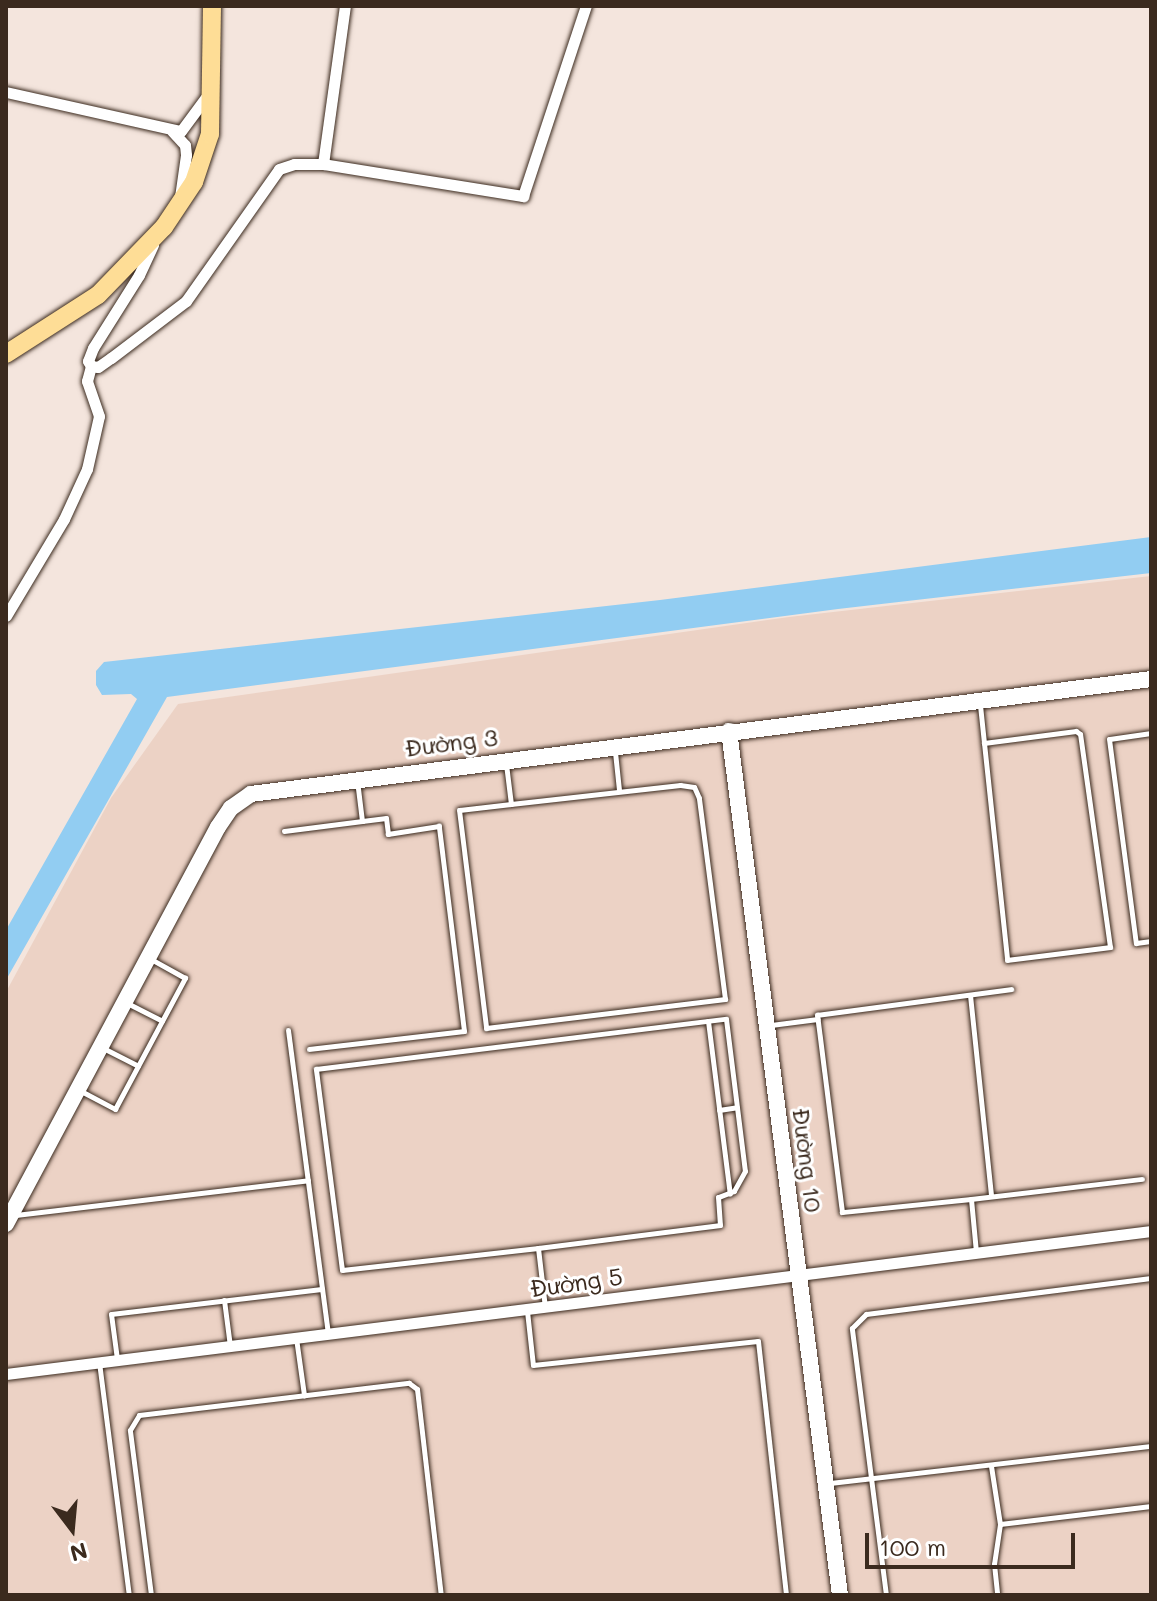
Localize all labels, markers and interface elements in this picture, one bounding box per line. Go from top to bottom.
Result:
street label: Đường 3 [403,722,499,762]
street label: Đường 10 [787,1106,829,1214]
street label: Đường 5 [528,1261,624,1303]
north arrow [32,1489,112,1569]
scale bar [869,1517,1079,1567]
text: 100 m [879,1531,946,1562]
text: N [67,1536,91,1569]

